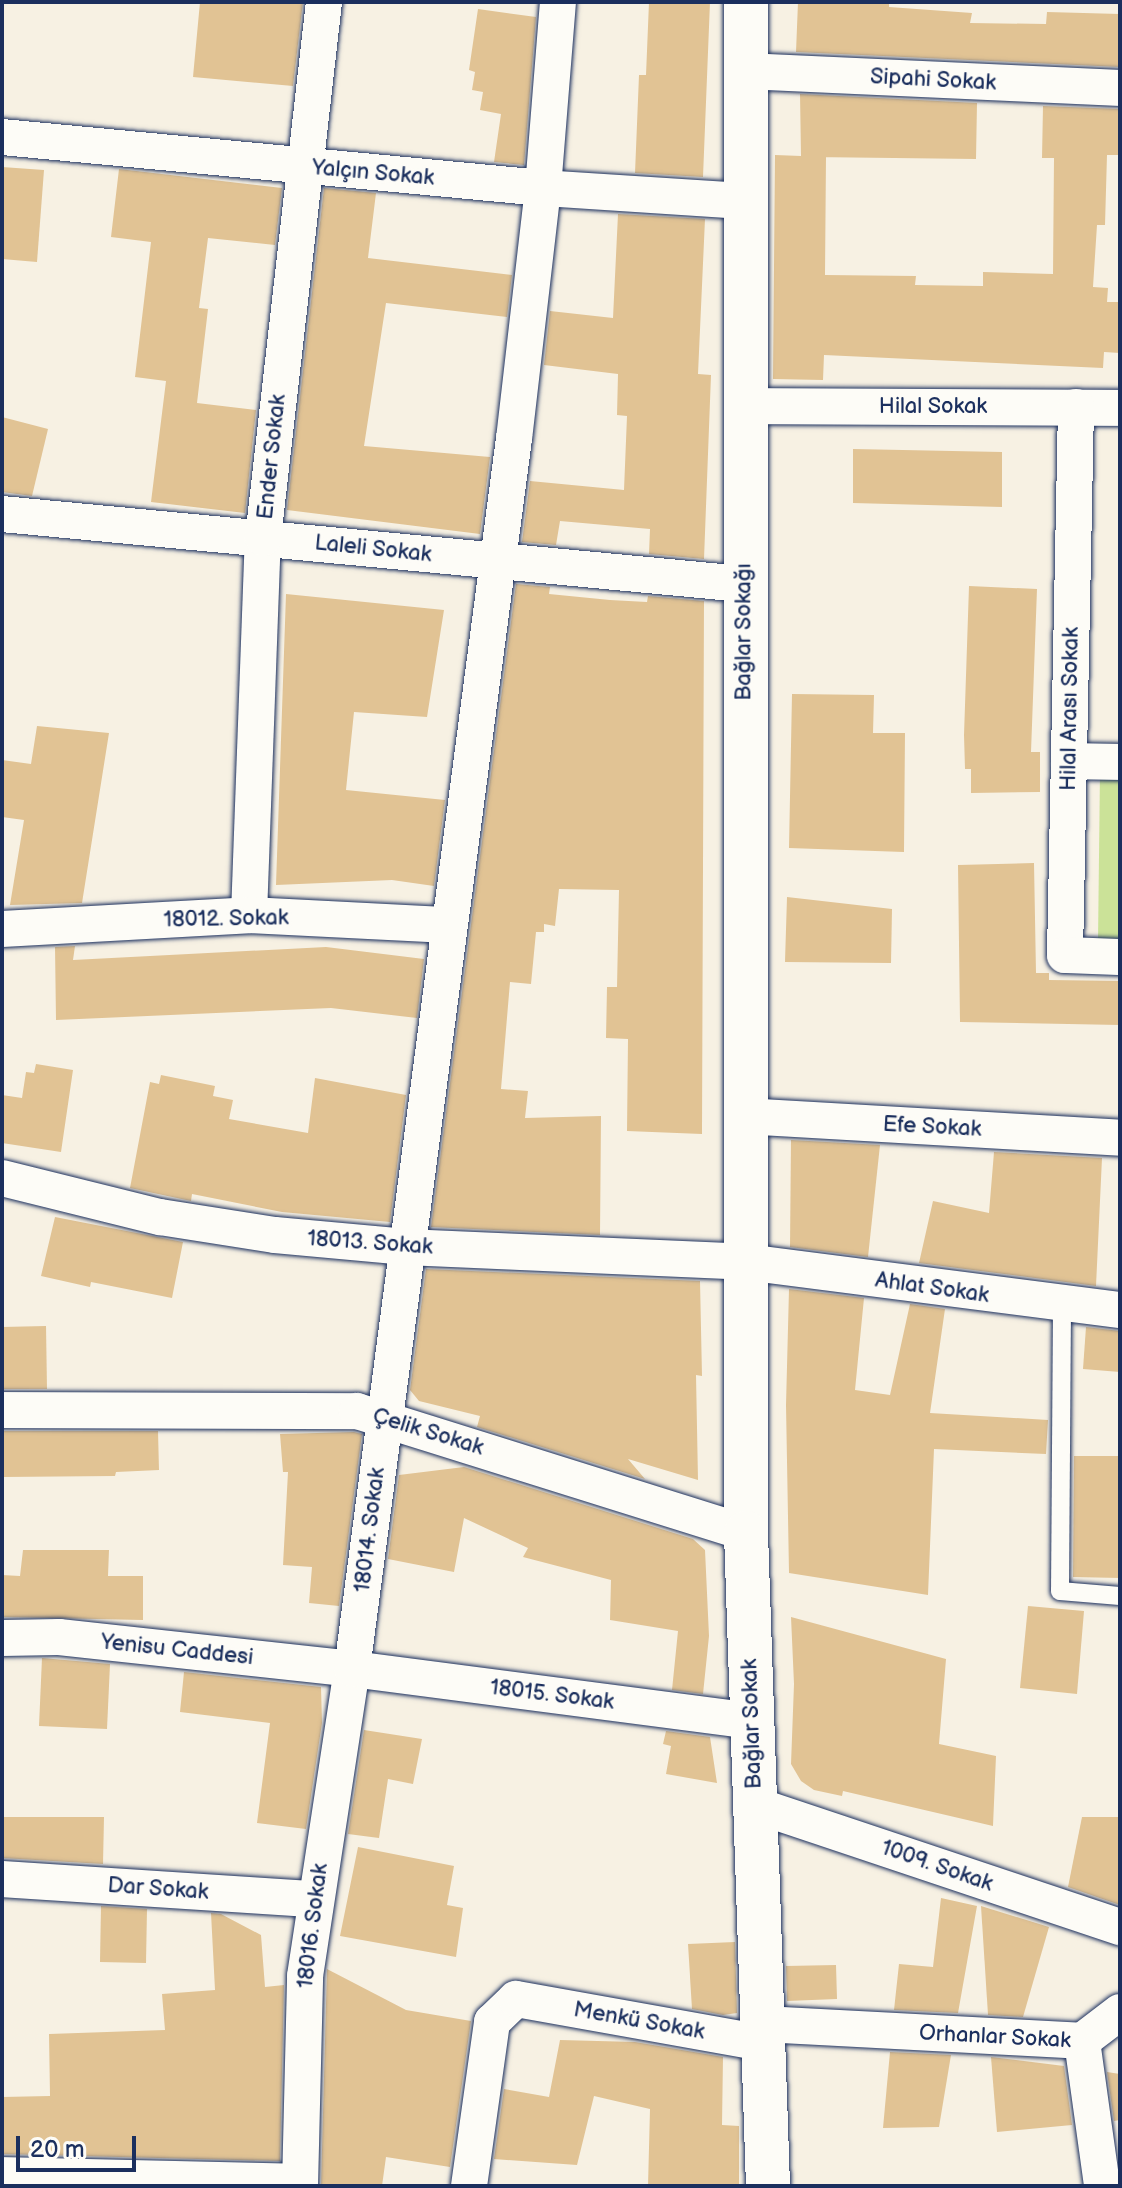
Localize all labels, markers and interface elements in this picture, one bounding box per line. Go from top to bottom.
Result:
street label: Sipahi Sokak [869,64,997,96]
street label: Yalçın Sokak [311,154,435,192]
street label: Ender Sokak [252,393,292,521]
street label: Hilal Sokak [879,394,987,420]
street label: Laleli Sokak [313,530,433,568]
street label: Bağlar Sokağı [731,563,757,701]
street label: Hilal Arası Sokak [1055,627,1085,791]
street label: 18012. Sokak [163,905,289,933]
street label: Efe Sokak [882,1111,982,1143]
street label: 18013. Sokak [306,1225,434,1261]
street label: Ahlat Sokak [873,1267,991,1309]
street label: Çelik Sokak [369,1403,487,1461]
street label: 18014. Sokak [349,1466,391,1594]
street label: Yenisu Caddesi [100,1629,254,1671]
street label: Bağlar Sokak [737,1658,767,1790]
street label: 18015. Sokak [488,1674,616,1716]
street label: 1009. Sokak [877,1835,997,1897]
street label: 18016. Sokak [292,1862,334,1990]
street label: Dar Sokak [106,1872,210,1906]
street label: Menkü Sokak [571,1996,707,2046]
street label: Orhanlar Sokak [918,2020,1072,2054]
scale bar [20,2120,140,2170]
text: 20 m [30,2135,85,2164]

